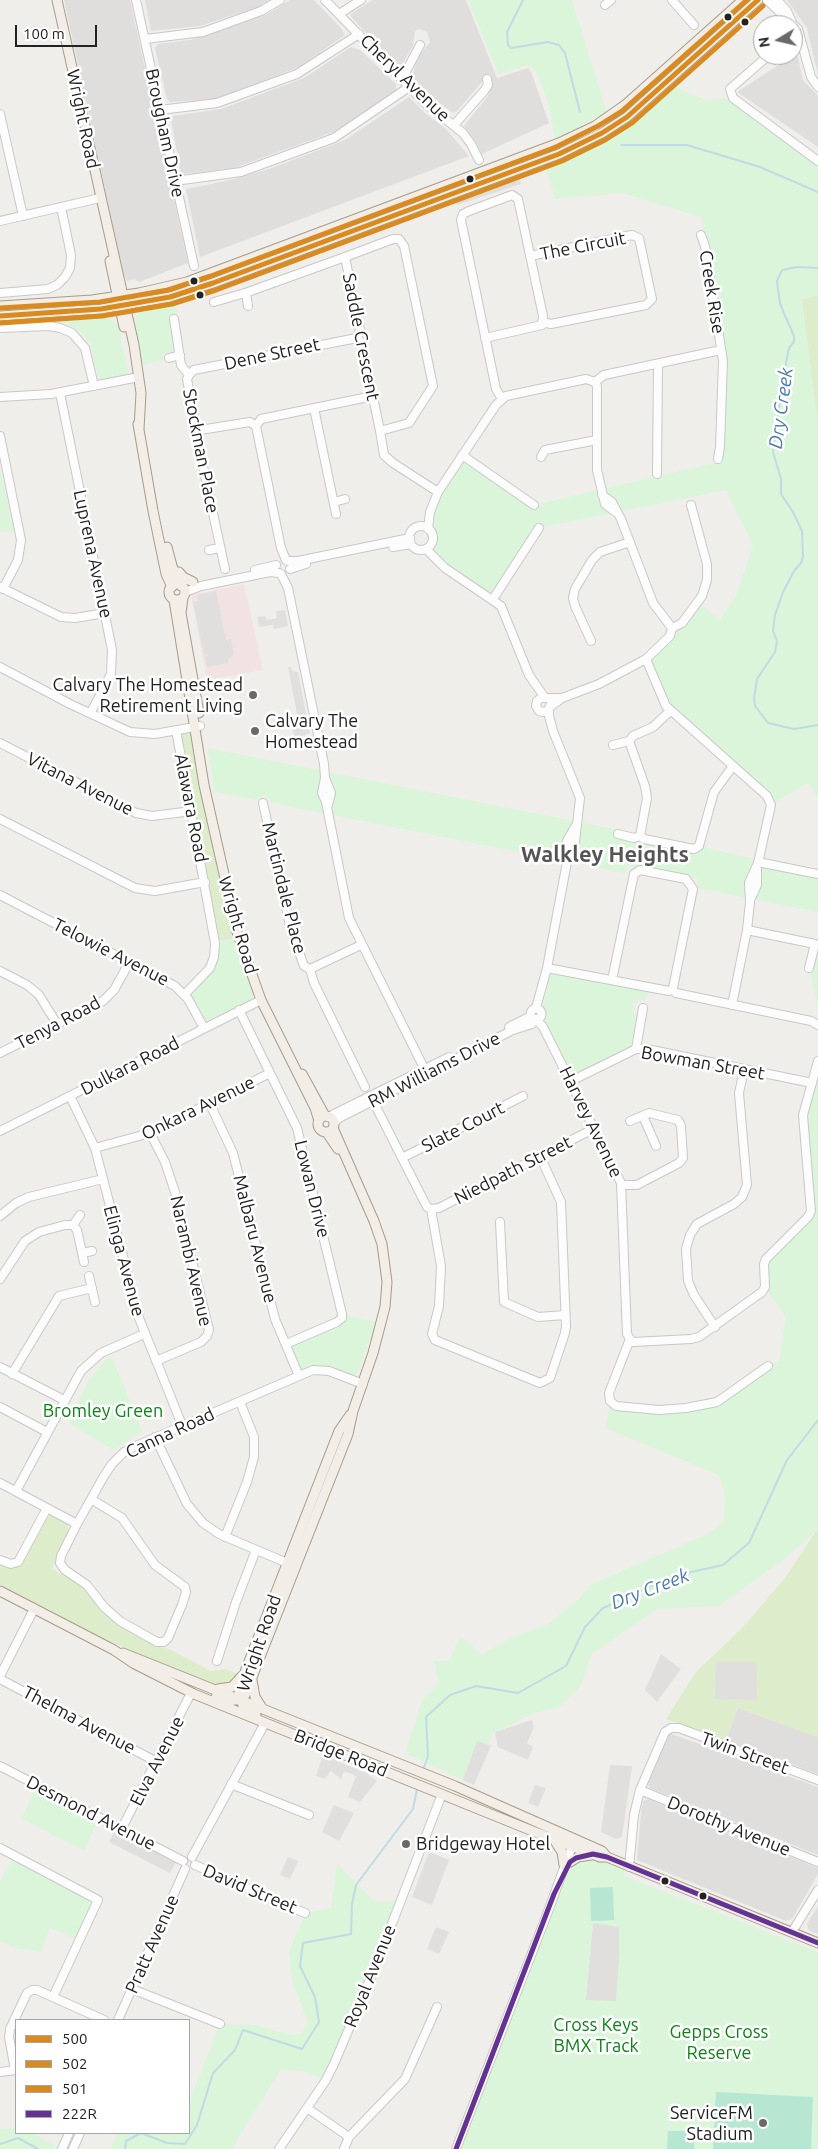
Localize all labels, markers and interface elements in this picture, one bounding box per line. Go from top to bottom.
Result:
unlabelled marker [723,12,733,22]
scale bar [18,15,100,47]
north arrow [753,15,803,65]
unlabelled marker [740,17,750,27]
text: 100 m [23,25,65,42]
street label: Cheryl Avenue [356,30,454,126]
text: N [755,36,773,49]
street label: Wright Road [62,67,104,171]
street label: Brougham Drive [141,67,189,199]
unlabelled marker [465,174,475,184]
street label: The Circuit [538,227,628,265]
street label: Creek Rise [695,249,729,335]
street label: Saddle Crescent [338,271,384,403]
unlabelled marker [189,276,199,286]
unlabelled marker [195,290,205,300]
street label: Dene Street [222,333,322,375]
water label: Dry Creek [764,366,798,450]
street label: Stockman Place [178,387,224,515]
street label: Luprena Avenue [69,488,117,620]
place label: Calvary The Homestead Retirement Living [53,674,243,716]
marker: Calvary The Homestead Retirement Living [247,689,259,701]
place label: Calvary The Homestead [265,710,358,752]
marker: Calvary The Homestead [249,725,261,737]
street label: Vitana Avenue [23,748,137,820]
street label: Alawara Road [170,752,212,864]
street label: Martindale Place [257,820,311,956]
district label: Walkley Heights [521,842,689,868]
street label: Wright Road [214,874,262,976]
street label: Telowie Avenue [49,913,173,991]
street label: Tenya Road [12,992,104,1054]
street label: RM Williams Drive [364,1027,504,1113]
street label: Dulkara Road [77,1032,183,1100]
street label: Bowman Street [639,1041,767,1085]
street label: Harvey Avenue [555,1063,627,1181]
street label: Onkara Avenue [138,1071,258,1145]
street label: Slate Court [418,1097,508,1157]
street label: Niedpath Street [451,1131,575,1209]
street label: Lowan Drive [289,1138,335,1240]
street label: Malbaru Avenue [229,1173,281,1305]
street label: Narambi Avenue [165,1194,217,1328]
street label: Elinga Avenue [99,1203,149,1319]
park label: Bromley Green [43,1400,163,1422]
street label: Canna Road [122,1403,218,1463]
water label: Dry Creek [608,1564,692,1614]
street label: Wright Road [232,1592,286,1694]
street label: Thelma Avenue [19,1681,139,1759]
street label: Elva Avenue [125,1713,189,1809]
street label: Bridge Road [291,1724,391,1782]
street label: Twin Street [698,1727,792,1779]
street label: Desmond Avenue [23,1771,159,1855]
street label: Dorothy Avenue [664,1791,794,1861]
place label: Bridgeway Hotel [416,1833,550,1855]
marker: Bridgeway Hotel [400,1838,412,1850]
street label: David Street [200,1860,300,1918]
unlabelled marker [660,1876,670,1886]
street label: Pratt Avenue [121,1891,183,1997]
unlabelled marker [698,1891,708,1901]
street label: Royal Avenue [340,1921,400,2031]
park label: Cross Keys BMX Track [553,2014,639,2056]
legend [15,2019,190,2134]
park label: Gepps Cross Reserve [670,2021,768,2064]
text: 500 [62,2030,87,2047]
text: 502 [62,2055,87,2072]
text: 501 [62,2080,87,2097]
place label: ServiceFM Stadium [670,2102,753,2144]
text: 222R [62,2105,97,2122]
marker: ServiceFM Stadium [757,2117,769,2129]

